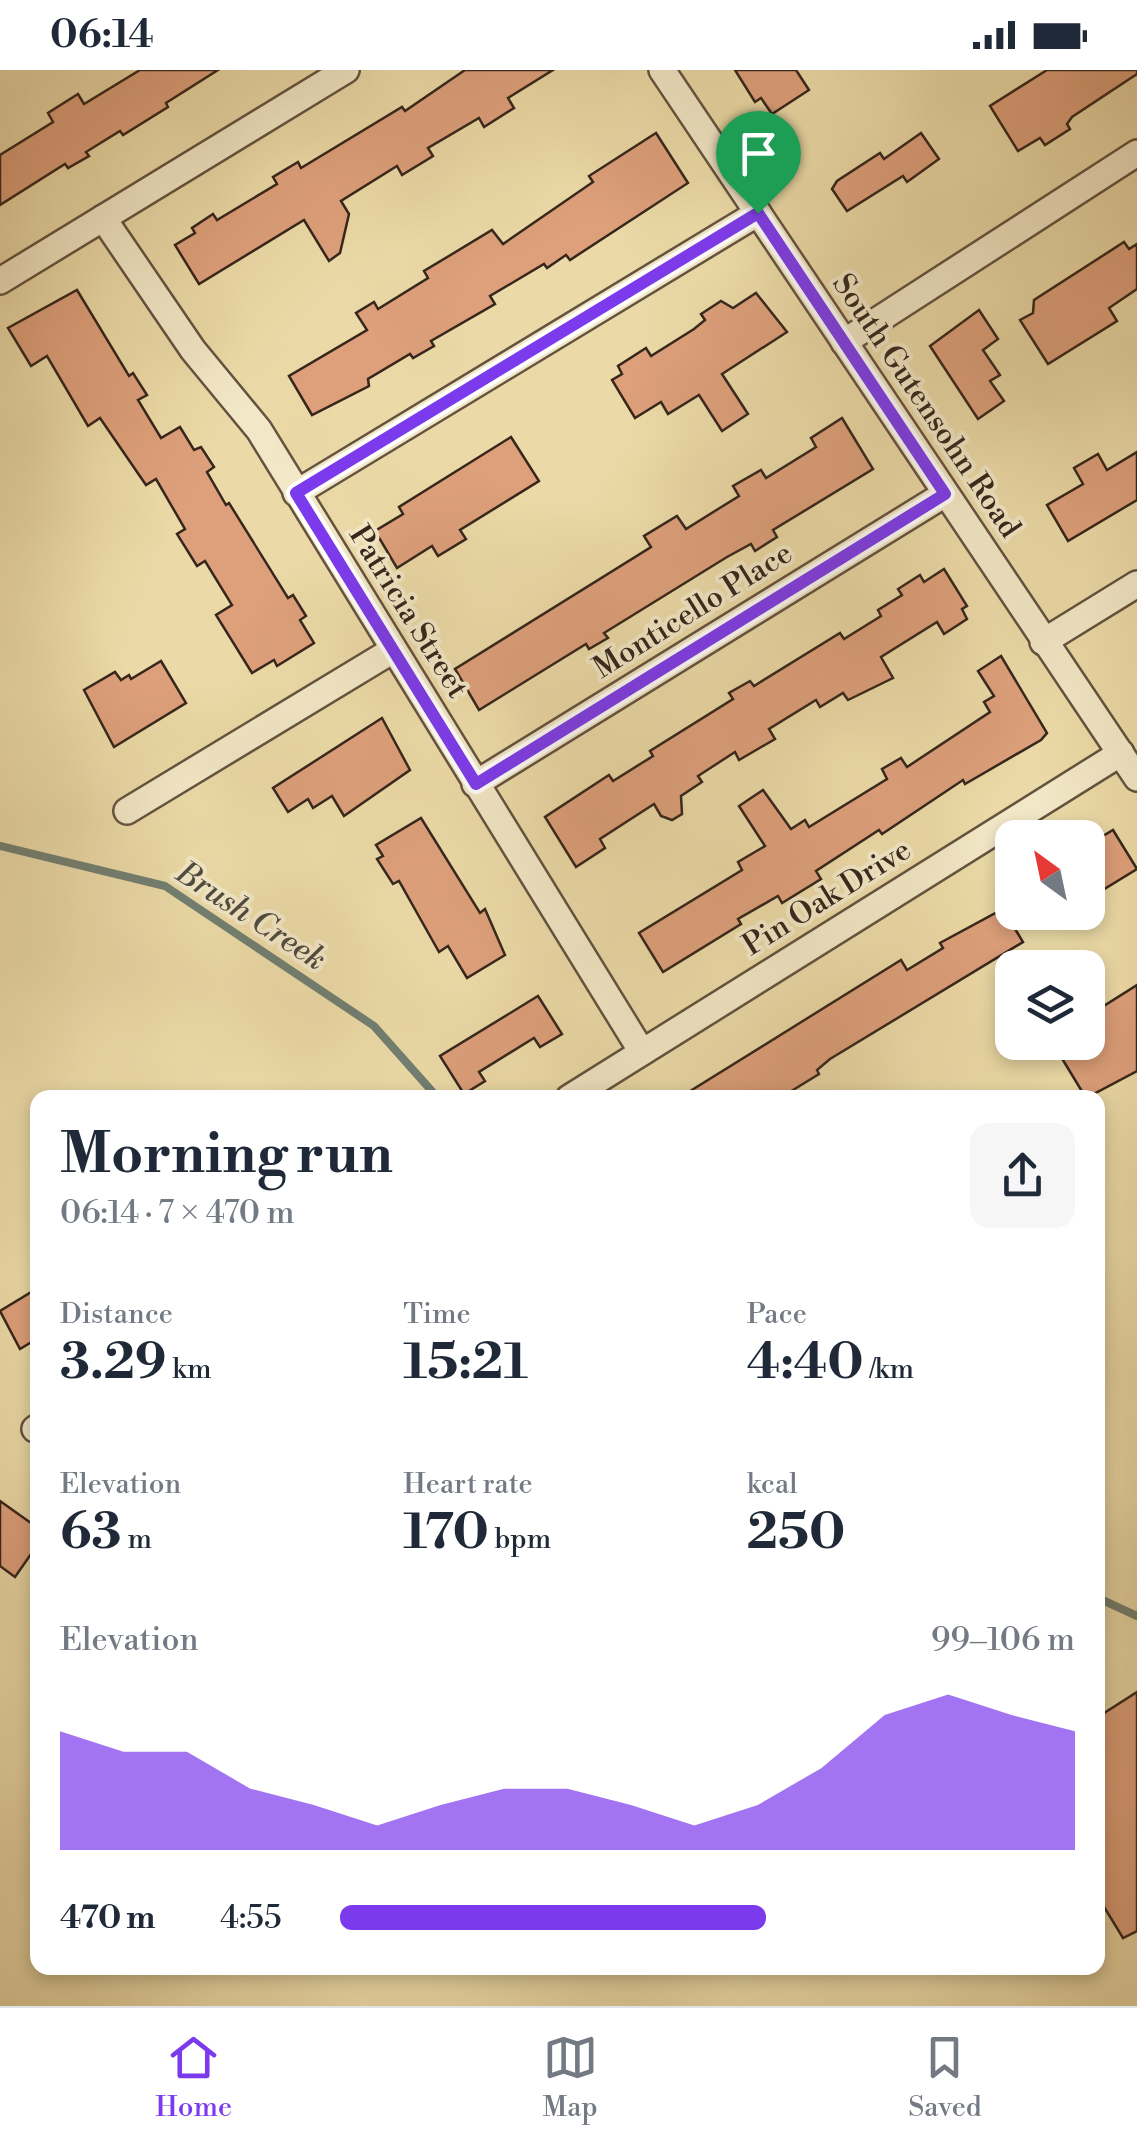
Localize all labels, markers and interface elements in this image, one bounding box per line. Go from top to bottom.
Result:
text: 06:14 [50,12,154,59]
pin [716,111,801,214]
icon: arrive [731,126,786,181]
street label: South Gutensohn Road [823,267,1029,545]
street label: Patricia Street [340,519,476,706]
street label: Monticello Place [586,535,800,687]
north arrow [995,820,1105,930]
map controls [995,820,1105,1060]
street label: Pin Oak Drive [736,831,918,965]
water label: Brush Creek [167,852,334,979]
button: layers [995,950,1105,1060]
text: Morning run [60,1121,393,1190]
button: share [970,1123,1075,1228]
text: 06:14 · 7 × 470 m [60,1193,295,1233]
text: Distance [60,1297,173,1332]
text: Time [403,1297,471,1332]
text: Pace [747,1297,807,1332]
text: 3.29 [60,1332,167,1394]
text: 15:21 [403,1332,528,1394]
text: 4:40 [747,1332,864,1394]
text: km [167,1352,211,1387]
text: /km [864,1352,914,1387]
text: Elevation [60,1467,181,1502]
text: Heart rate [403,1467,533,1502]
text: kcal [747,1467,797,1502]
text: 63 [60,1502,122,1564]
text: 170 [403,1502,489,1564]
text: 250 [747,1502,845,1564]
text: m [122,1522,152,1557]
text: bpm [489,1522,551,1557]
text: Elevation [60,1620,199,1660]
text: 99–106 m [931,1620,1075,1660]
text: 470 m [60,1898,155,1938]
text: 4:55 [220,1898,282,1938]
tab: Home [155,2030,232,2125]
tab: Map [543,2030,598,2125]
tab: Saved [908,2030,982,2125]

